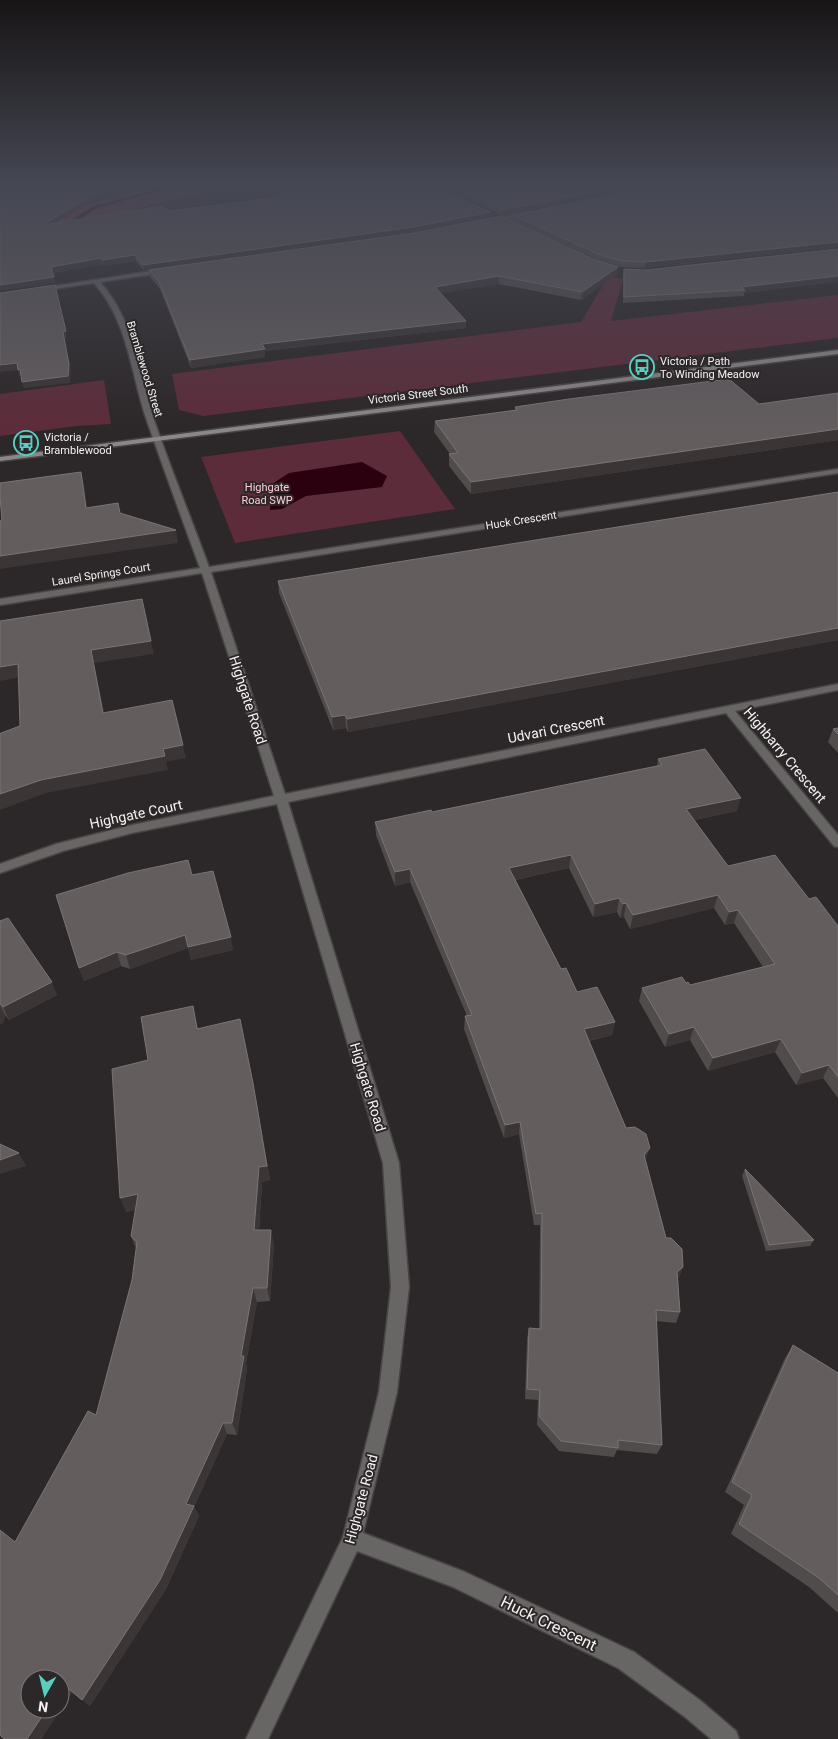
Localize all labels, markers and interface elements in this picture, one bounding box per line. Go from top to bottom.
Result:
street label: Bramblewood Street [124,320,165,419]
bus stop icon: Victoria / Path To Winding Meadow [629,354,655,380]
place label: Victoria / Path To Winding Meadow [660,355,760,381]
street label: Victoria Street South [367,382,469,407]
bus stop icon: Victoria / Bramblewood [13,430,39,456]
place label: Victoria / Bramblewood [44,431,112,457]
park label: Highgate Road SWP [241,481,293,507]
street label: Huck Crescent [485,508,558,533]
street label: Laurel Springs Court [51,560,152,589]
street label: Highgate Road [226,654,270,746]
street label: Highbarry Crescent [740,704,830,806]
street label: Udvari Crescent [506,712,606,746]
street label: Highgate Court [88,796,184,832]
street label: Highgate Road [347,1041,389,1133]
street label: Highgate Road [341,1452,381,1546]
street label: Huck Crescent [498,1592,600,1655]
north arrow [20,1669,70,1719]
text: N [37,1698,49,1715]

